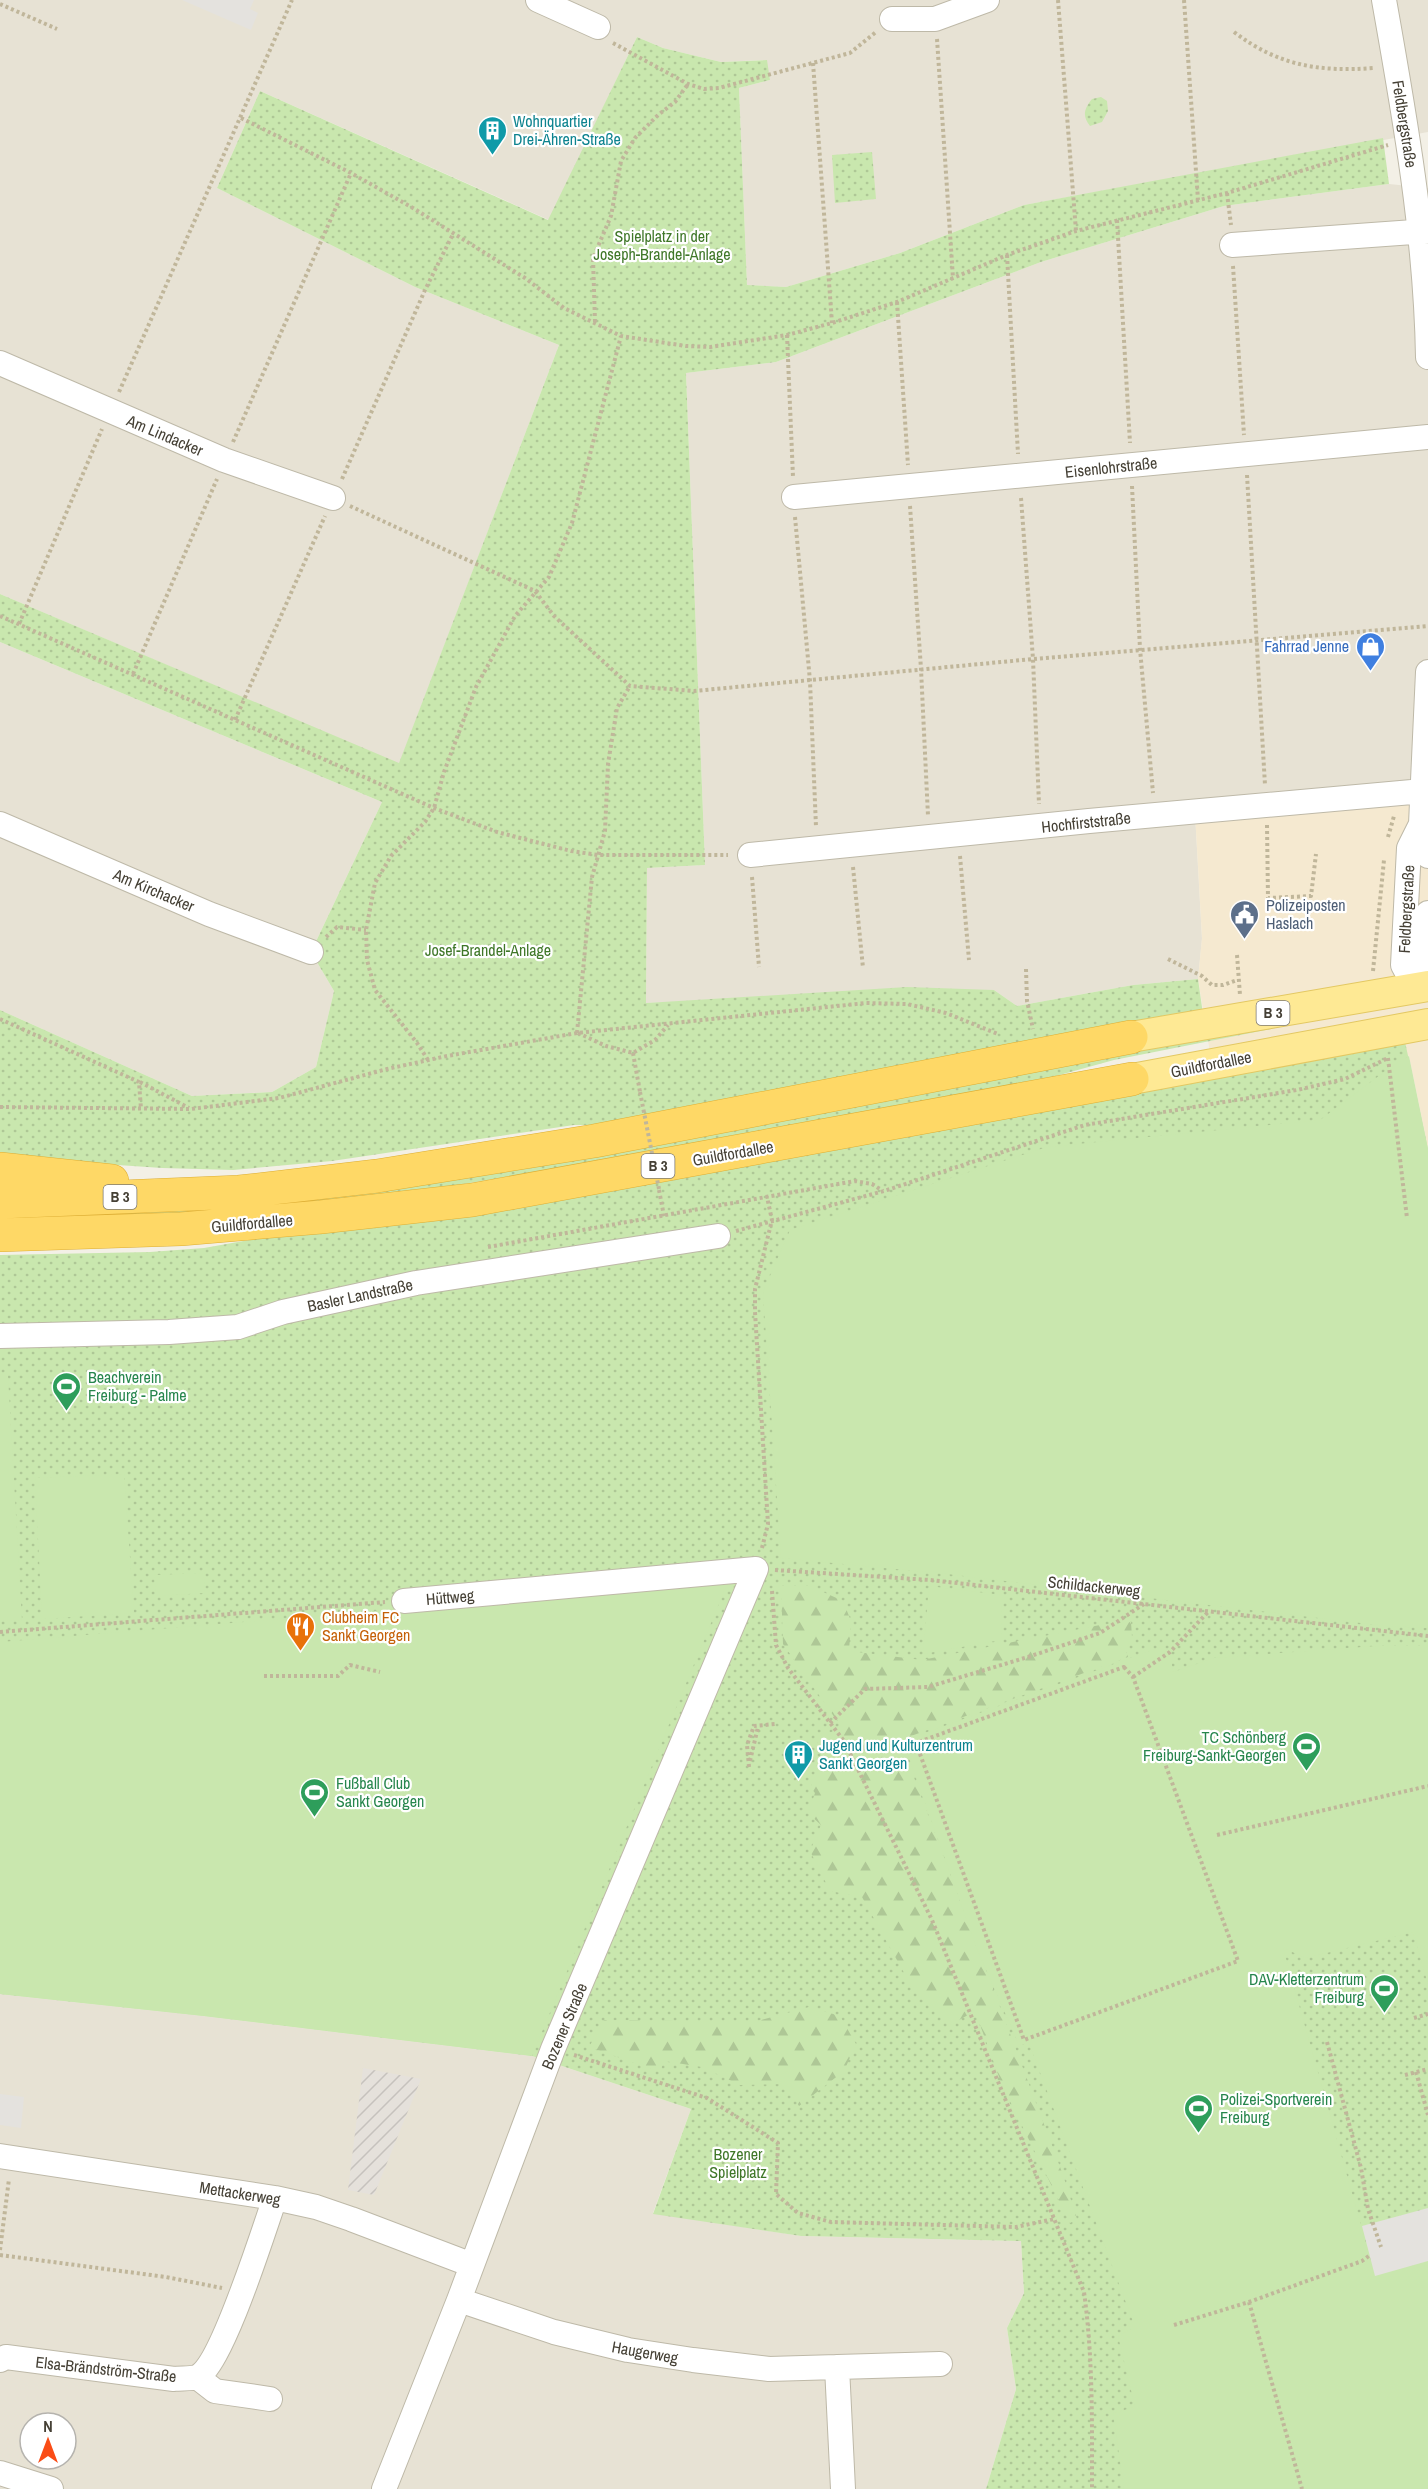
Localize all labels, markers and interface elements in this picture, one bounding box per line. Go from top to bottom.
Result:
street label: Feldbergstraße [1387,79,1423,169]
place label: Wohnquartier Drei-Ähren-Straße [513,110,621,150]
building icon: Wohnquartier Drei-Ähren-Straße [476,114,508,156]
park label: Spielplatz in der Joseph-Brandel-Anlage [593,225,731,265]
street label: Am Lindacker [123,409,207,461]
street label: Eisenlohrstraße [1064,451,1158,483]
shop icon: Fahrrad Jenne [1354,630,1386,672]
place label: Fahrrad Jenne [1264,635,1349,657]
street label: Hochfirststraße [1040,806,1132,838]
street label: Am Kirchacker [109,863,198,917]
street label: Feldbergstraße [1393,864,1419,954]
place label: Polizeiposten Haslach [1266,894,1346,934]
public building icon: Polizeiposten Haslach [1229,898,1261,940]
park label: Josef-Brandel-Anlage [425,939,551,961]
road number: B 3 [1256,1001,1290,1025]
street label: Guildfordallee [1169,1045,1253,1083]
street label: Guildfordallee [691,1135,775,1171]
road number: B 3 [642,1154,674,1178]
road number: B 3 [104,1185,136,1209]
street label: Guildfordallee [210,1208,294,1238]
street label: Basler Landstraße [305,1273,415,1317]
place label: Beachverein Freiburg - Palme [88,1366,186,1406]
sports icon: Beachverein Freiburg - Palme [51,1370,83,1412]
street label: Schildackerweg [1047,1570,1142,1602]
street label: Hüttweg [425,1584,476,1610]
place label: Clubheim FC Sankt Georgen [322,1606,410,1646]
restaurant icon: Clubheim FC Sankt Georgen [285,1610,317,1652]
place label: TC Schönberg Freiburg-Sankt-Georgen [1143,1726,1287,1766]
sports icon: TC Schönberg Freiburg-Sankt-Georgen [1291,1730,1323,1772]
place label: Jugend und Kulturzentrum Sankt Georgen [819,1734,973,1774]
building icon: Jugend und Kulturzentrum Sankt Georgen [782,1738,814,1780]
place label: Fußball Club Sankt Georgen [336,1772,424,1812]
sports icon: Fußball Club Sankt Georgen [299,1776,331,1818]
place label: DAV-Kletterzentrum Freiburg [1249,1968,1365,2008]
sports icon: DAV-Kletterzentrum Freiburg [1369,1972,1401,2014]
street label: Bozener Straße [536,1979,592,2073]
place label: Polizei-Sportverein Freiburg [1220,2088,1332,2128]
sports icon: Polizei-Sportverein Freiburg [1183,2092,1215,2134]
park label: Bozener Spielplatz [709,2143,767,2183]
street label: Mettackerweg [198,2176,283,2210]
street label: Haugerweg [610,2335,681,2369]
street label: Elsa-Brändström-Straße [35,2351,177,2387]
north arrow [18,2411,78,2471]
text: N [43,2415,53,2437]

